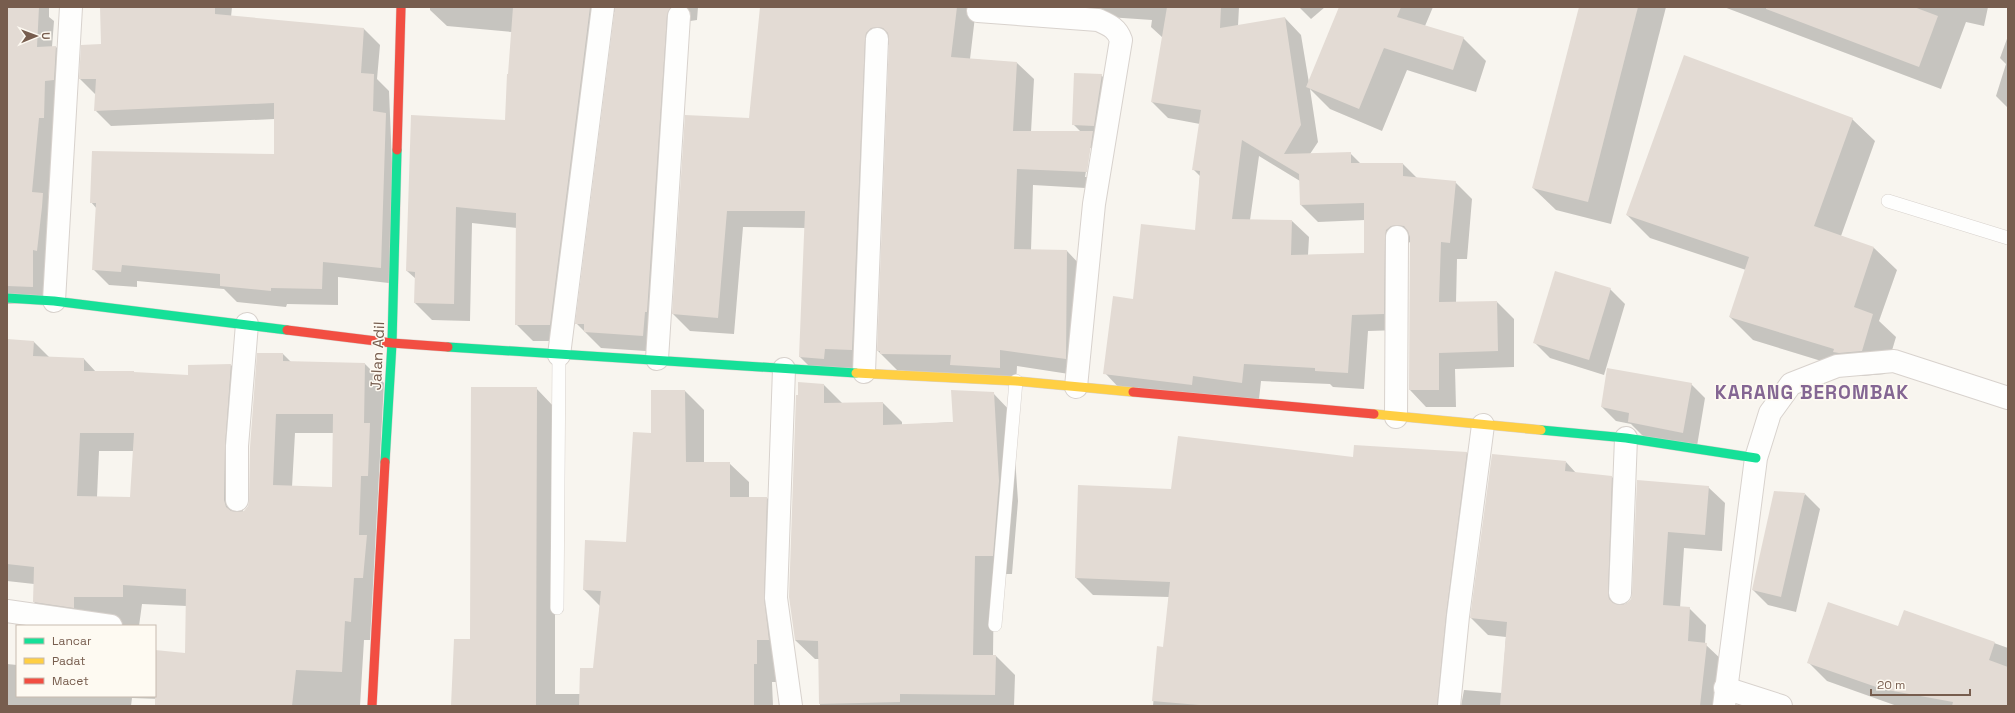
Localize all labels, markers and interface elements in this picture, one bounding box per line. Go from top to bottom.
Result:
north arrow [16,16,56,56]
text: U [39,32,53,40]
street label: Jalan Adil [366,321,388,391]
district label: KARANG BEROMBAK [1715,380,1909,405]
legend [16,625,156,697]
text: Lancar [52,633,92,649]
text: Padat [52,653,86,669]
scale bar [1871,671,1970,697]
text: Macet [52,673,89,689]
text: 20 m [1877,677,1905,693]

